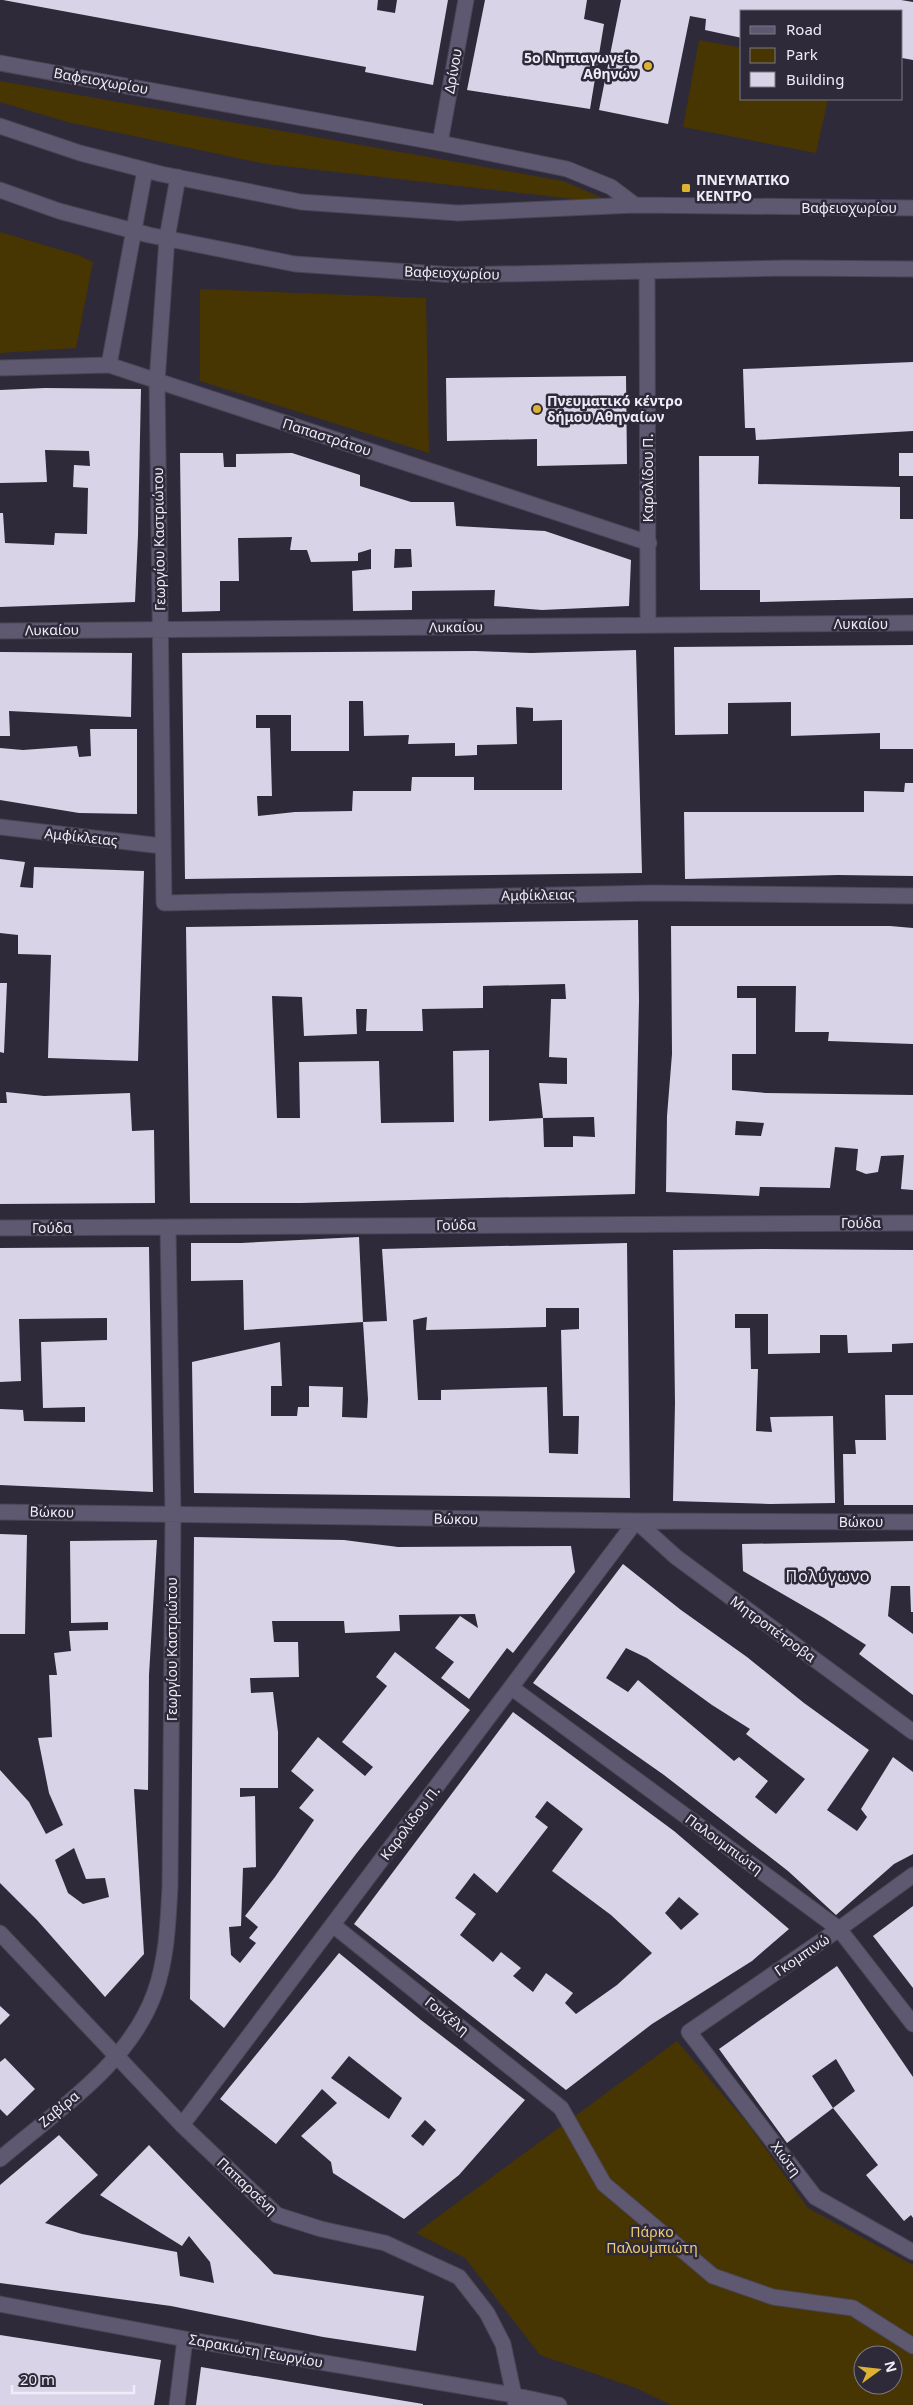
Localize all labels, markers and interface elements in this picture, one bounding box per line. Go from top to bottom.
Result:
legend [740,10,903,100]
text: Road [786,19,822,39]
text: Park [786,44,818,64]
street label: Δρίνου [439,47,466,95]
place label: 5ο Νηπιαγωγείο Αθηνών [524,48,638,83]
marker: 5ο Νηπιαγωγείο Αθηνών [642,60,654,72]
street label: Βαφειοχωρίου [52,63,150,98]
text: Building [786,69,844,89]
place label: ΠΝΕΥΜΑΤΙΚΟ ΚΕΝΤΡΟ [696,170,790,205]
marker: ΠΝΕΥΜΑΤΙΚΟ ΚΕΝΤΡΟ [680,182,692,194]
street label: Βαφειοχωρίου [801,198,897,217]
street label: Βαφειοχωρίου [404,261,500,284]
place label: Πνευματικό κέντρο δήμου Αθηναίων [547,391,683,426]
marker: Πνευματικό κέντρο δήμου Αθηναίων [531,403,543,415]
street label: Παπαστράτου [280,413,374,460]
street label: Καρολίδου Π. [638,434,657,522]
street label: Γεωργίου Καστριώτου [148,467,169,611]
street label: Λυκαίου [834,614,888,633]
street label: Λυκαίου [429,617,483,636]
street label: Λυκαίου [25,620,79,639]
street label: Αμφίκλειας [44,823,119,850]
street label: Αμφίκλειας [501,884,575,905]
street label: Γούδα [841,1213,881,1232]
street label: Γούδα [436,1215,476,1234]
street label: Γούδα [32,1218,72,1237]
street label: Βώκου [30,1502,74,1521]
street label: Βώκου [434,1509,478,1528]
street label: Βώκου [839,1512,883,1531]
district label: Πολύγωνο [786,1565,870,1587]
street label: Γεωργίου Καστριώτου [162,1577,181,1721]
street label: Μητροπέτροβα [727,1591,820,1666]
street label: Καρολίδου Π. [375,1782,444,1864]
street label: Παλουμπιώτη [682,1809,767,1878]
street label: Γκομπινώ [770,1929,833,1980]
street label: Γουζέλη [421,1992,473,2039]
street label: Ζαβίρα [35,2086,83,2131]
street label: Χιώτη [767,2137,806,2180]
street label: Παπαρσένη [213,2153,281,2218]
park label: Πάρκο Παλουμπιώτη [606,2222,698,2257]
street label: Σαρακιώτη Γεωργίου [187,2329,325,2372]
north arrow [853,2345,903,2395]
text: N [880,2359,902,2374]
scale bar [12,2362,135,2394]
text: 20 m [20,2369,55,2389]

